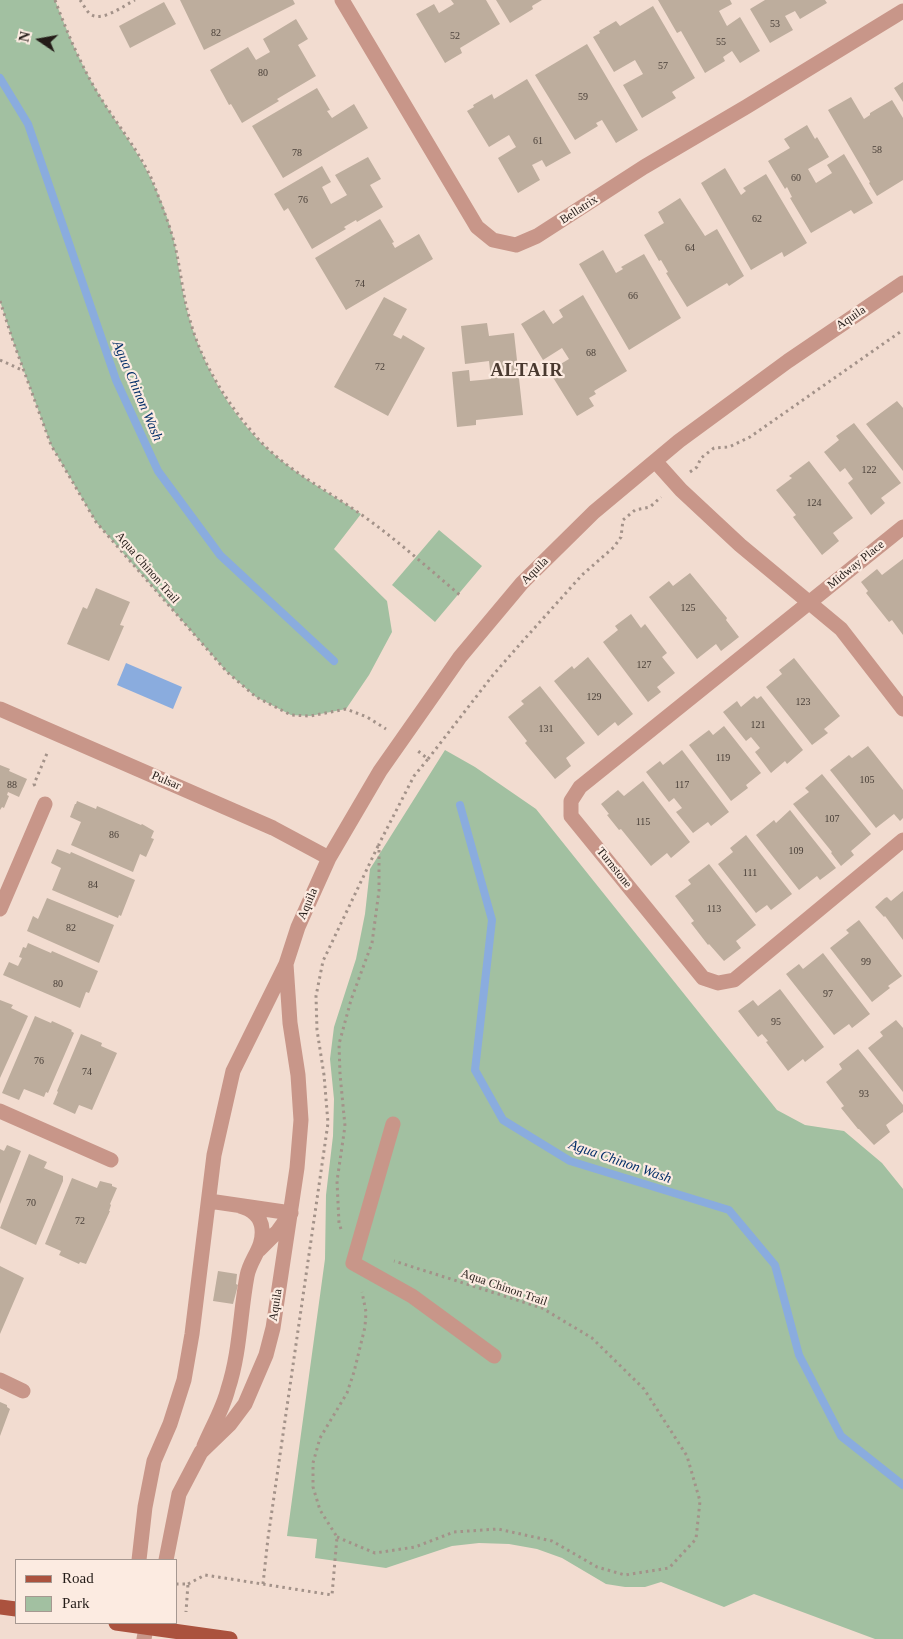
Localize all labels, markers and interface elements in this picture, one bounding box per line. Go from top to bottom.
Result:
north arrow [15,15,65,65]
house number: 53 [770,18,780,30]
house number: 82 [211,27,221,39]
text: N [16,30,33,43]
house number: 52 [450,30,460,42]
house number: 55 [716,36,726,48]
house number: 57 [658,60,668,72]
house number: 80 [258,67,268,79]
house number: 59 [578,91,588,103]
house number: 61 [533,135,543,147]
house number: 58 [872,144,882,156]
house number: 78 [292,147,302,159]
house number: 60 [791,172,801,184]
street label: Bellatrix [557,193,601,227]
house number: 76 [298,194,308,206]
house number: 62 [752,213,762,225]
house number: 64 [685,242,695,254]
house number: 74 [355,278,365,290]
house number: 66 [628,290,638,302]
street label: Aquila [833,303,869,333]
water label: Agua Chinon Wash [108,338,166,444]
house number: 68 [586,347,596,359]
district label: ALTAIR [490,360,564,382]
house number: 72 [375,361,385,373]
house number: 122 [862,464,876,476]
house number: 124 [806,497,822,509]
street label: Aqua Chinon Trail [112,529,182,607]
street label: Midway Place [825,538,887,592]
street label: Aquila [518,554,552,588]
house number: 125 [680,602,696,614]
house number: 127 [636,659,652,671]
house number: 129 [586,691,602,703]
house number: 123 [796,696,810,708]
house number: 121 [750,719,766,731]
house number: 131 [538,723,554,735]
house number: 119 [716,752,730,764]
street label: Pulsar [149,769,183,793]
house number: 105 [860,774,874,786]
house number: 88 [7,779,17,791]
house number: 117 [675,779,689,791]
house number: 107 [824,813,840,825]
house number: 115 [636,816,650,828]
house number: 86 [109,829,119,841]
street label: Turnstone [593,845,635,891]
house number: 109 [788,845,804,857]
house number: 111 [743,867,757,879]
house number: 84 [88,879,98,891]
street label: Aquila [295,886,321,922]
house number: 113 [707,903,721,915]
house number: 82 [66,922,76,934]
house number: 99 [861,956,871,968]
house number: 80 [53,978,63,990]
house number: 97 [823,988,833,1000]
house number: 95 [771,1016,781,1028]
house number: 76 [34,1055,44,1067]
house number: 74 [82,1066,92,1078]
house number: 93 [859,1088,869,1100]
water label: Agua Chinon Wash [566,1137,674,1187]
house number: 70 [26,1197,36,1209]
house number: 72 [75,1215,85,1227]
street label: Aqua Chinon Trail [459,1267,549,1309]
street label: Aquila [266,1288,286,1322]
legend [15,1559,178,1624]
text: Road [62,1570,94,1586]
text: Park [62,1595,90,1611]

